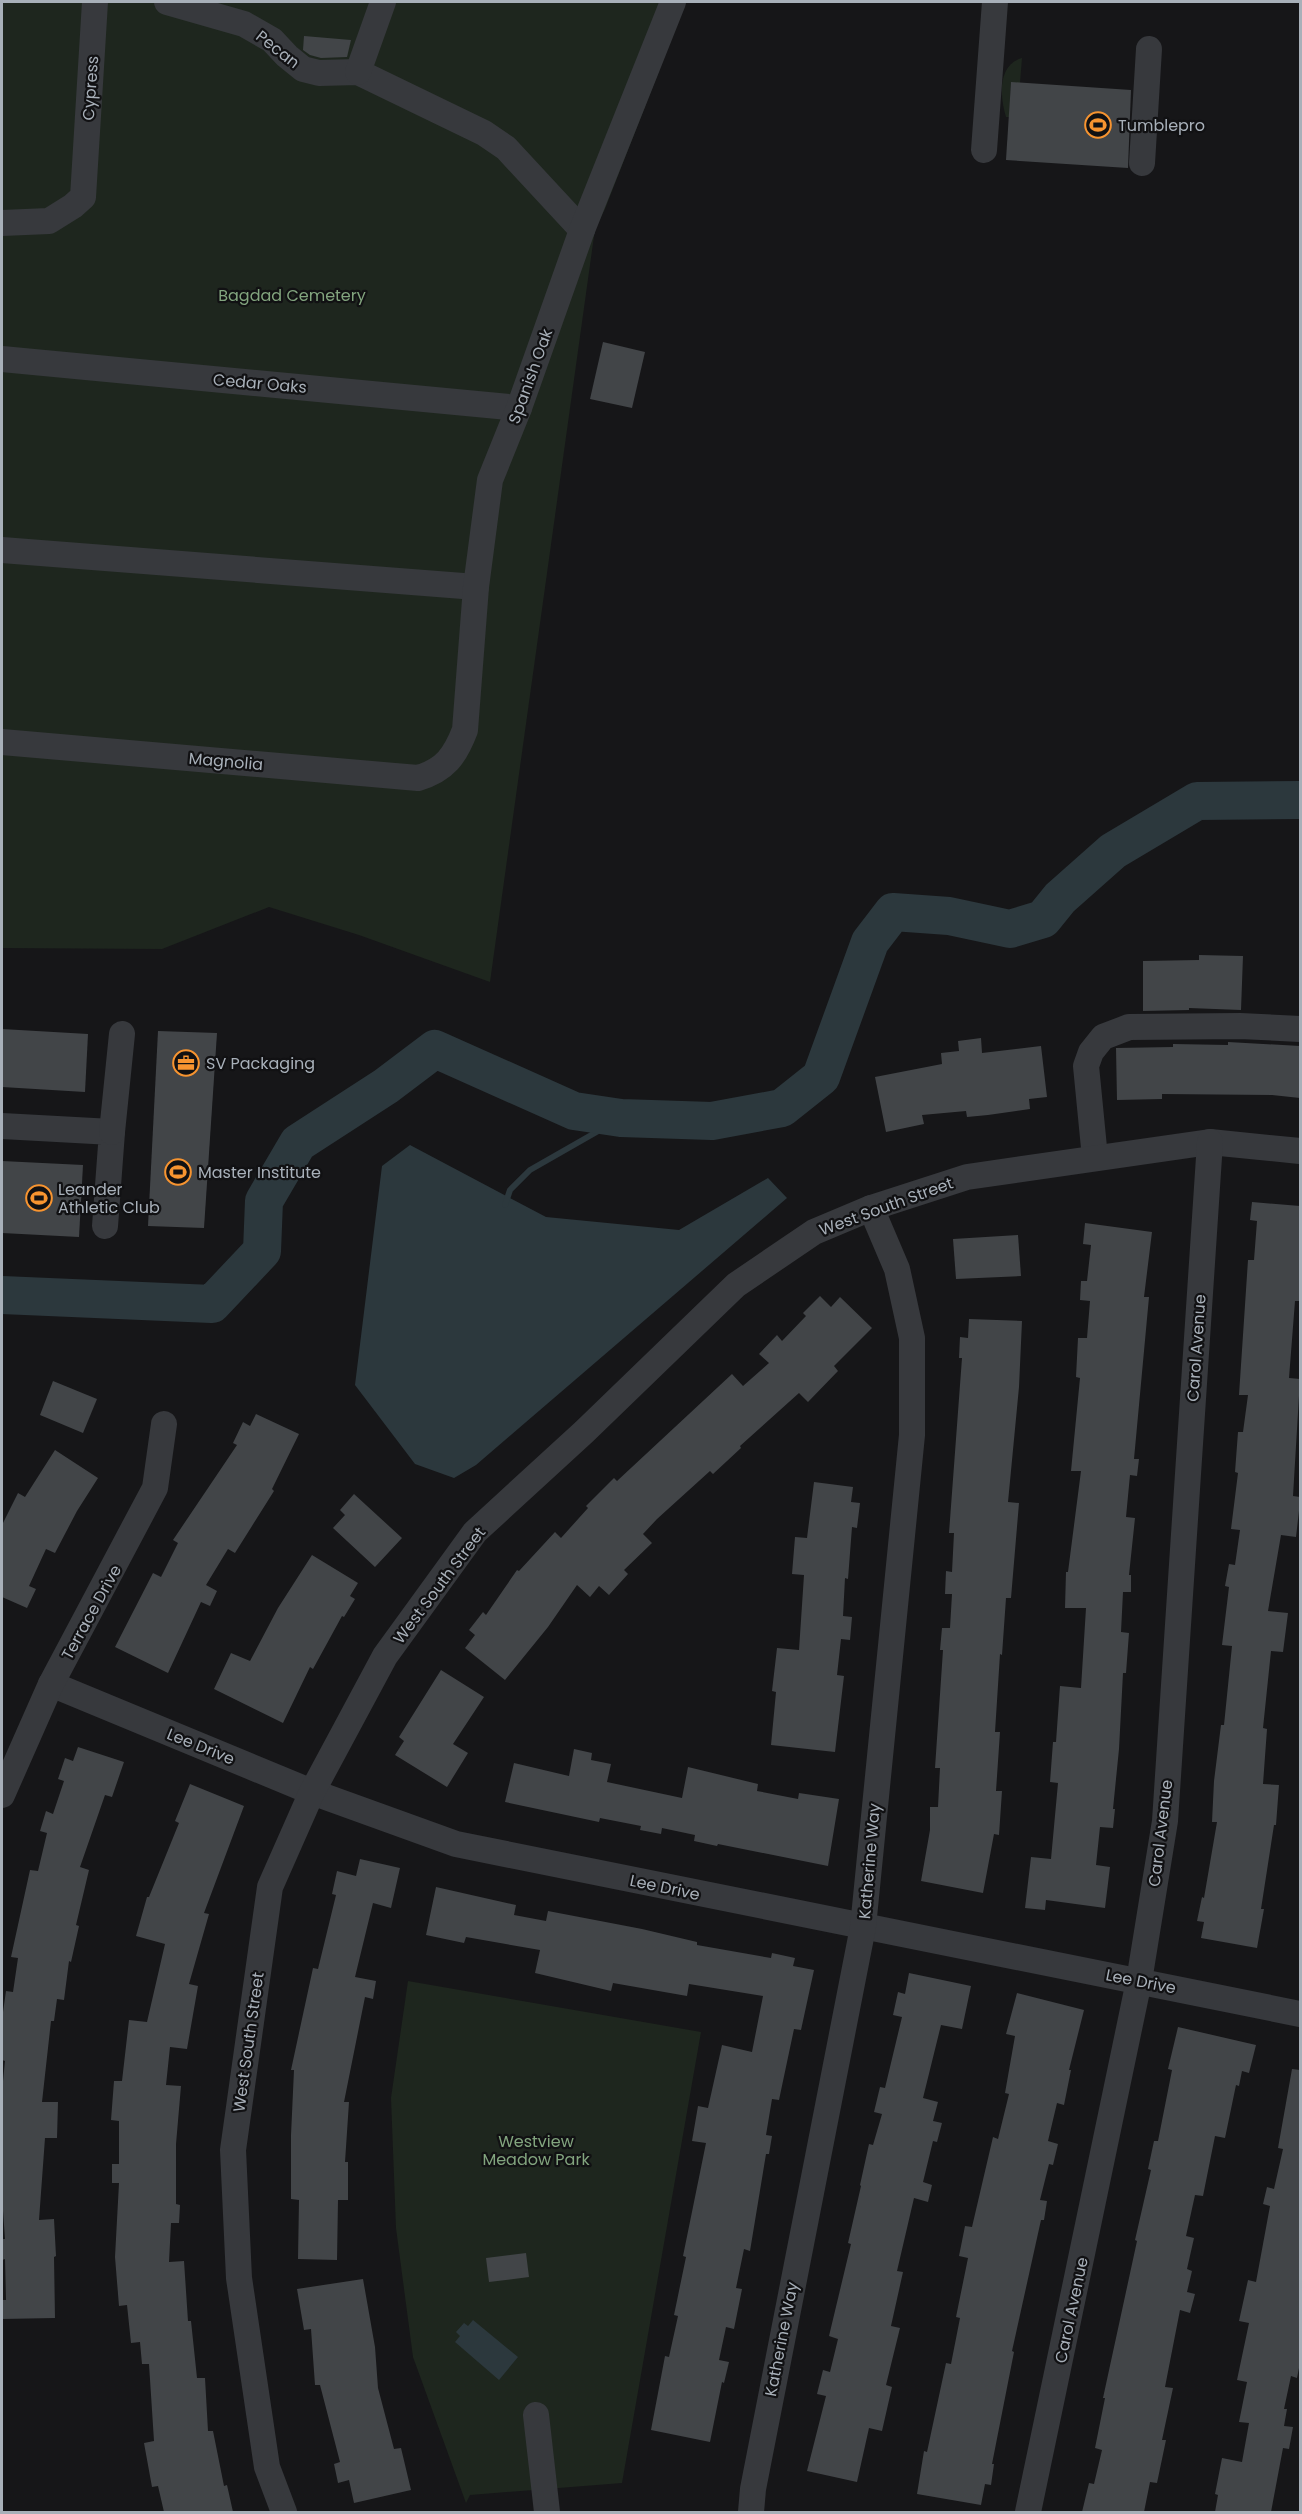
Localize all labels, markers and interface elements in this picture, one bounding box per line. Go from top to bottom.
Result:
street label: Pecan [251,25,304,74]
street label: Cypress [77,55,104,121]
sports icon: Tumblepro [1083,110,1113,140]
place label: Tumblepro [1118,114,1205,137]
park label: Bagdad Cemetery [218,284,366,307]
street label: Spanish Oak [503,325,559,427]
street label: Cedar Oaks [212,368,308,399]
street label: Magnolia [188,747,264,776]
office icon: SV Packaging [171,1048,201,1078]
place label: SV Packaging [206,1052,315,1075]
sports icon: Master Institute [163,1157,193,1187]
place label: Master Institute [198,1161,321,1184]
street label: West South Street [816,1171,957,1241]
place label: Leander Athletic Club [58,1178,160,1219]
sports icon: Leander Athletic Club [24,1183,54,1213]
street label: Carol Avenue [1181,1293,1212,1403]
street label: West South Street [388,1522,491,1649]
street label: Terrace Drive [56,1561,127,1664]
street label: Lee Drive [164,1722,238,1770]
street label: Carol Avenue [1143,1778,1178,1888]
street label: Katherine Way [853,1802,886,1920]
street label: Lee Drive [628,1869,702,1906]
street label: Lee Drive [1104,1963,1178,2000]
street label: West South Street [227,1970,270,2114]
park label: Westview Meadow Park [482,2130,590,2171]
street label: Carol Avenue [1049,2255,1094,2365]
street label: Katherine Way [759,2280,804,2398]

